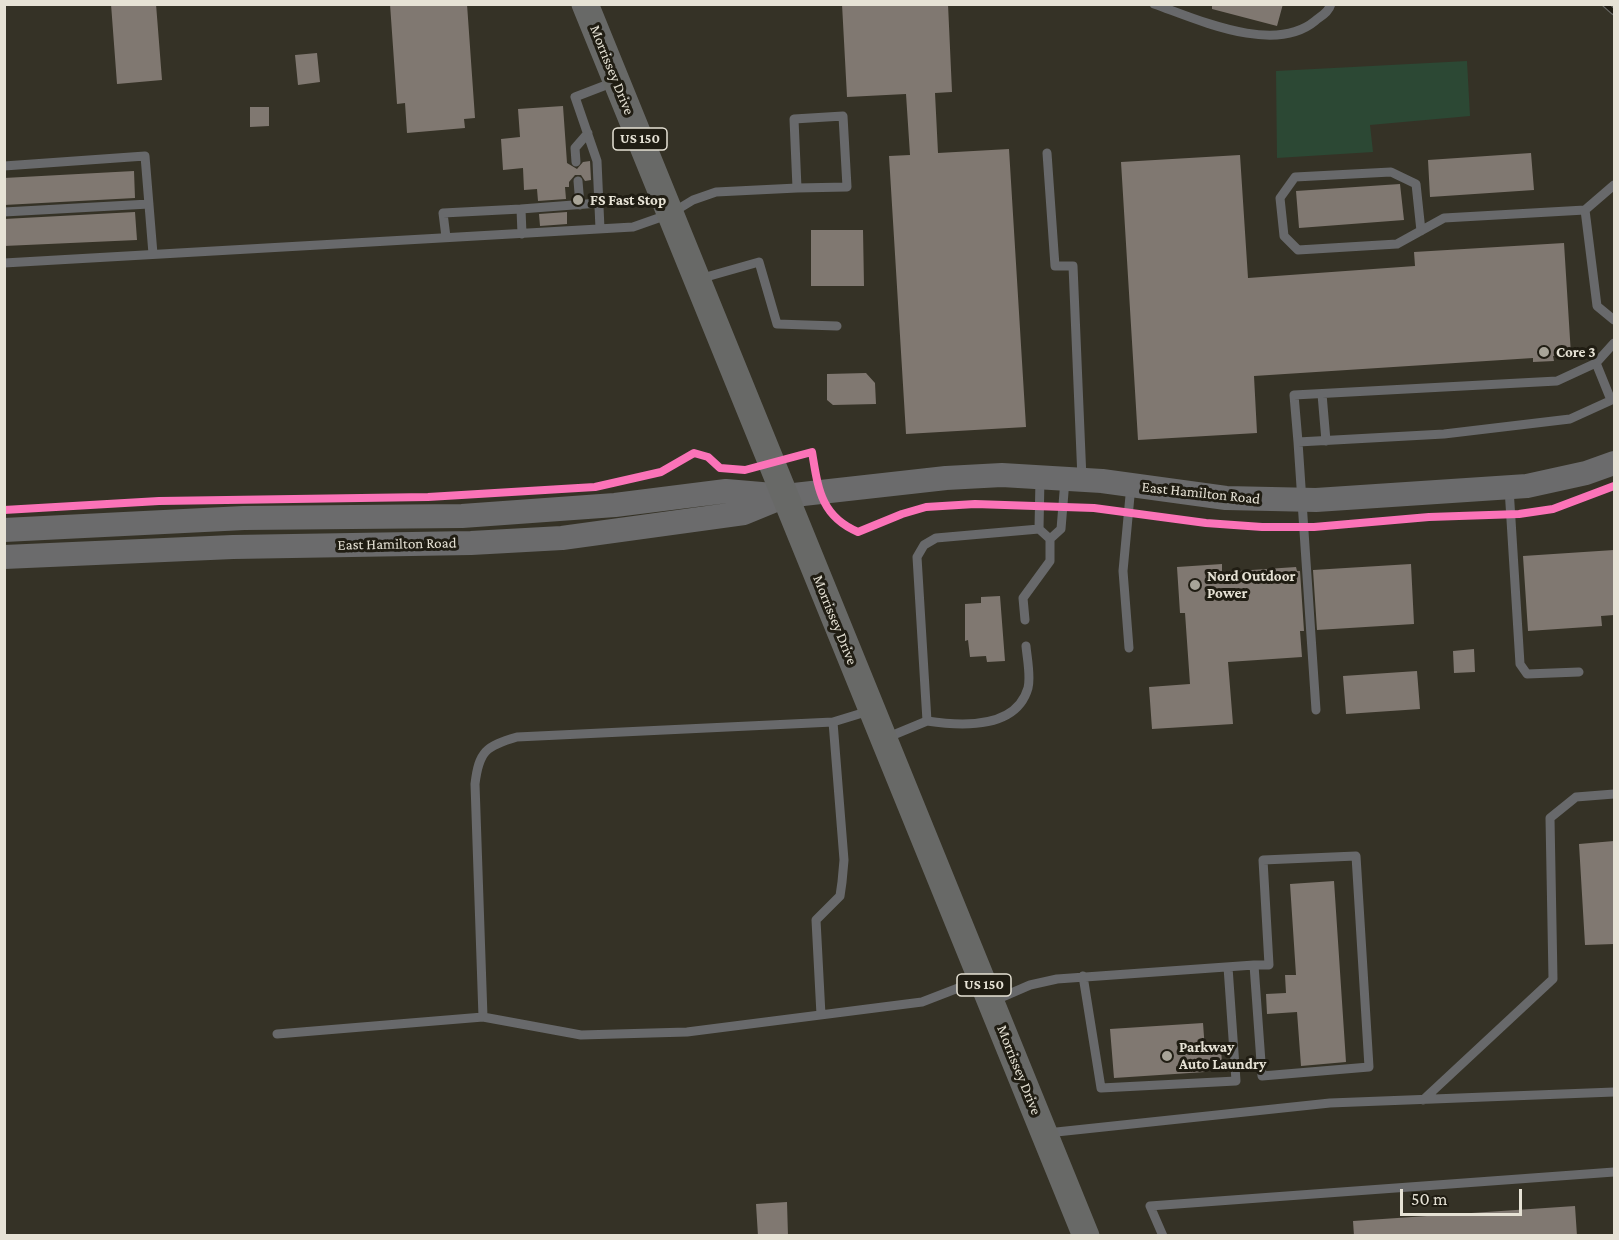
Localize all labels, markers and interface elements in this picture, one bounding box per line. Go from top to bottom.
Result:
street label: Morrissey Drive [586,23,638,117]
road number: US 150 [613,128,667,150]
place label: FS Fast Stop [590,191,666,209]
marker: FS Fast Stop [571,193,585,207]
place label: Core 3 [1556,343,1596,361]
marker: Core 3 [1537,345,1551,359]
street label: East Hamilton Road [1141,478,1261,508]
street label: East Hamilton Road [337,534,457,554]
place label: Nord Outdoor Power [1207,567,1295,602]
street label: Morrissey Drive [809,573,861,667]
marker: Nord Outdoor Power [1188,578,1202,592]
road number: US 150 [957,974,1011,996]
street label: Morrissey Drive [993,1023,1045,1117]
place label: Parkway Auto Laundry [1179,1038,1266,1073]
marker: Parkway Auto Laundry [1160,1049,1174,1063]
scale bar [1403,1177,1524,1215]
text: 50 m [1411,1189,1448,1209]

